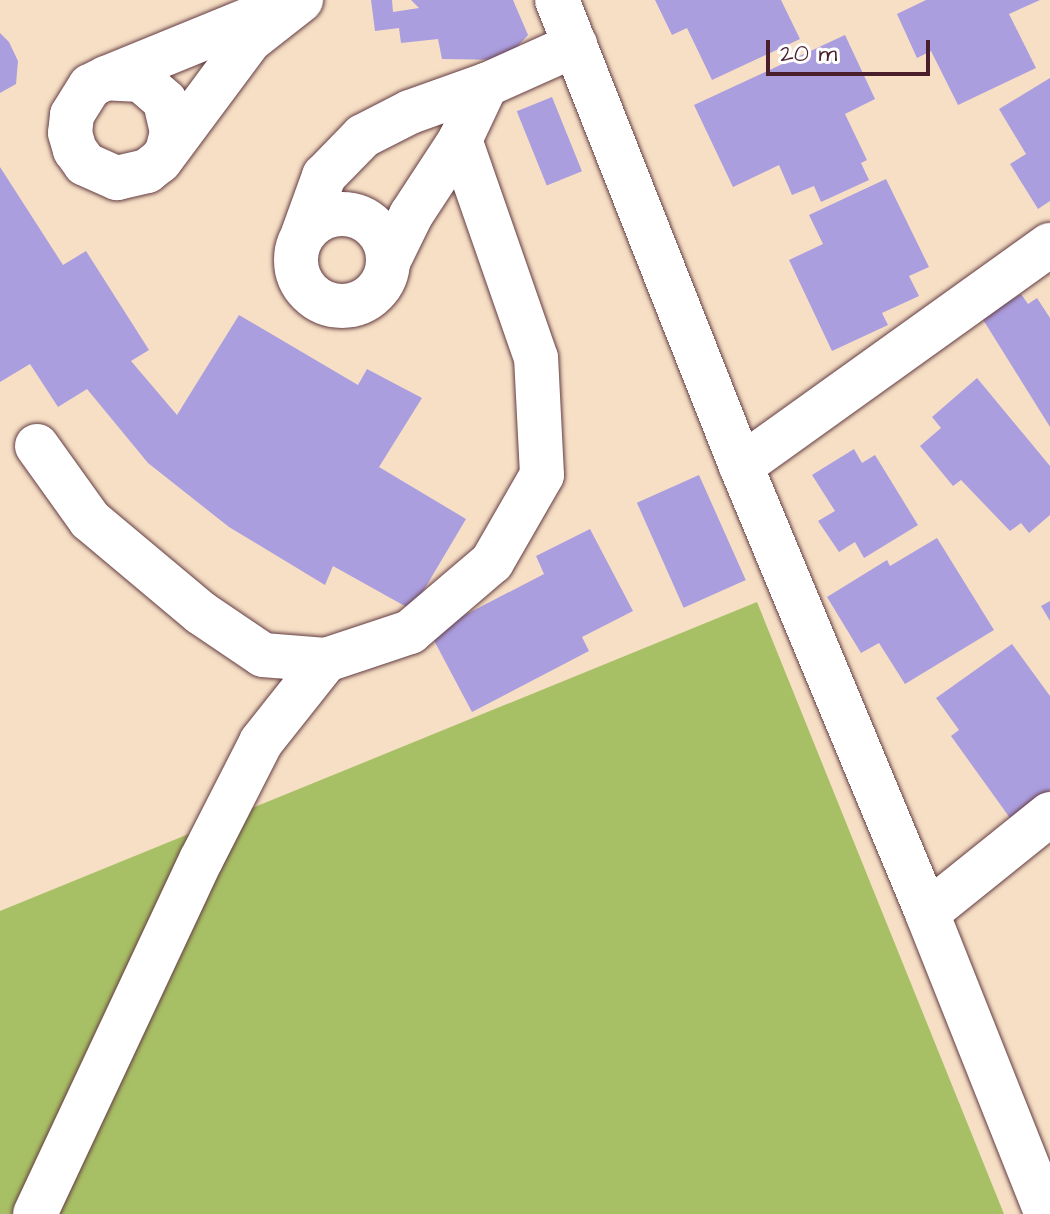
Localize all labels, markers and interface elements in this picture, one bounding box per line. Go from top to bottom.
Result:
scale bar [770,24,934,74]
text: 20 m [780,37,837,71]

